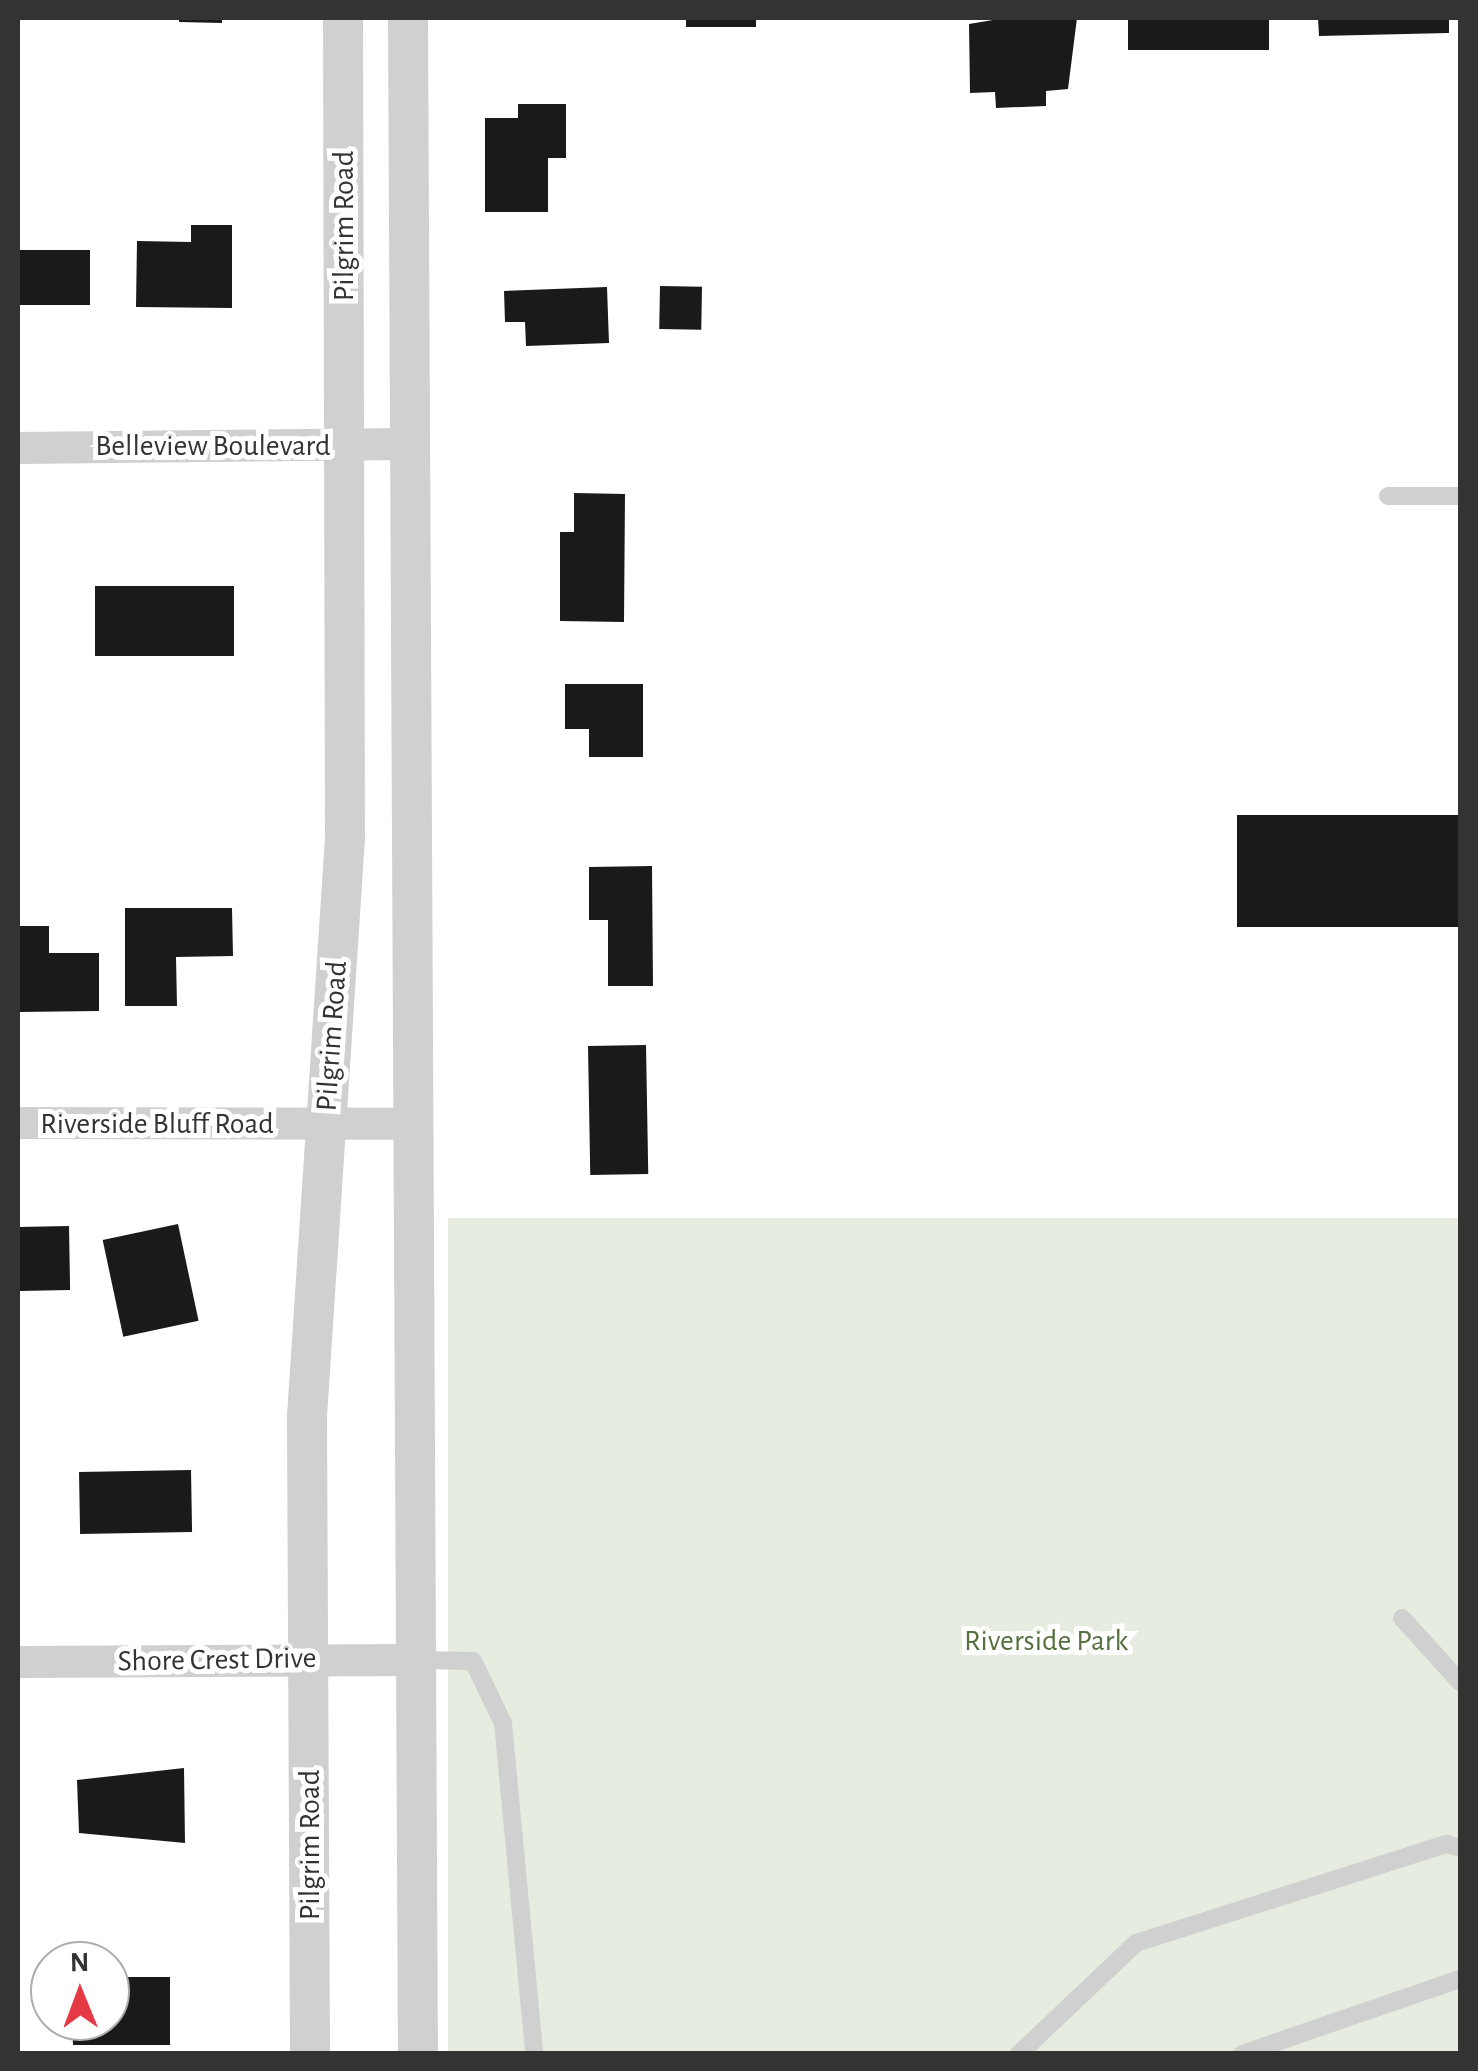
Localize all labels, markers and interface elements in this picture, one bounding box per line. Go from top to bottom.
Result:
street label: Pilgrim Road [326,151,362,301]
street label: Belleview Boulevard [95,428,331,464]
street label: Pilgrim Road [309,960,355,1112]
street label: Riverside Bluff Road [40,1106,274,1142]
park label: Riverside Park [964,1623,1128,1659]
street label: Shore Crest Drive [117,1640,317,1680]
street label: Pilgrim Road [292,1770,328,1920]
north arrow [30,1941,130,2041]
text: N [70,1949,89,1977]

